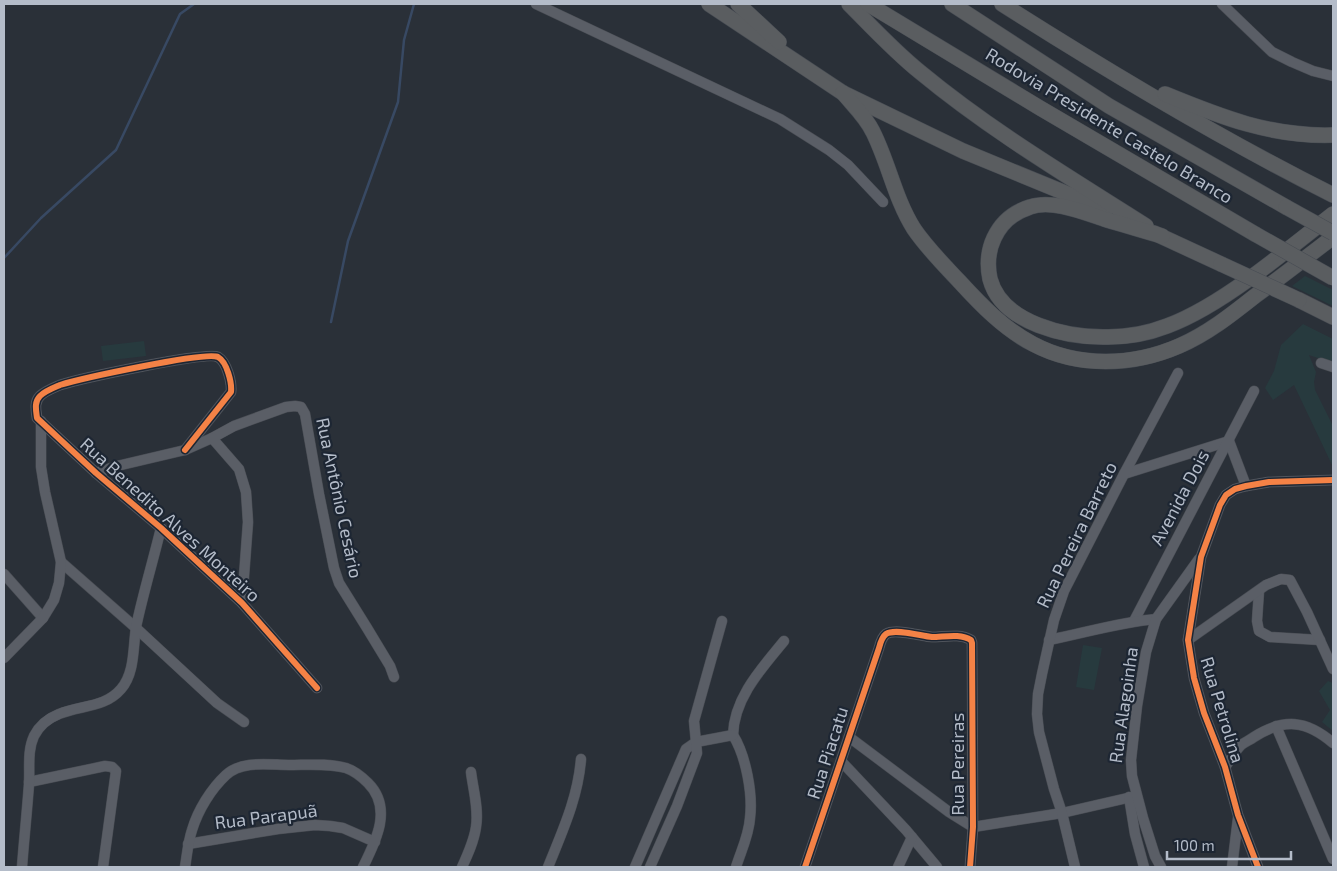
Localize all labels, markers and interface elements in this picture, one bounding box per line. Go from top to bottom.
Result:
street label: Rodovia Presidente Castelo Branco [982,42,1237,208]
street label: Rua Antônio Cesário [312,415,368,580]
street label: Rua Benedito Alves Monteiro [76,433,265,606]
street label: Avenida Dois [1145,446,1213,549]
street label: Rua Pereira Barreto [1031,458,1121,611]
street label: Rua Alagoinha [1104,646,1142,764]
street label: Rua Petrolina [1196,654,1250,765]
street label: Rua Piacatu [802,704,852,802]
street label: Rua Pereiras [946,713,968,815]
street label: Rua Parapuã [213,799,319,833]
scale bar [1167,828,1291,860]
text: 100 m [1174,836,1215,854]

